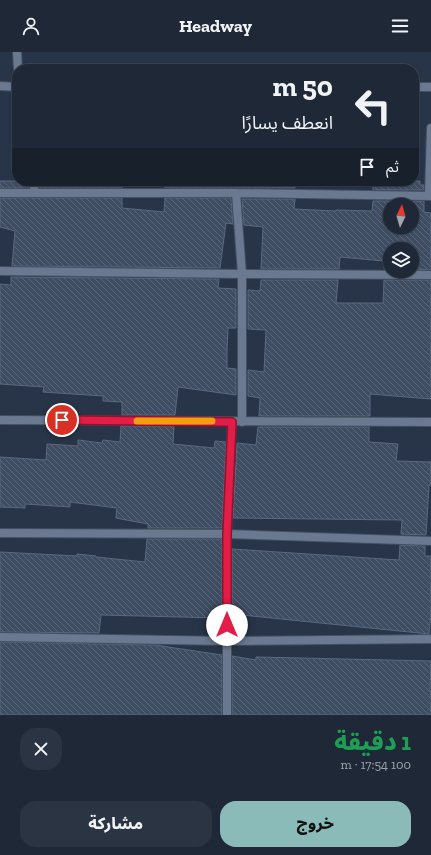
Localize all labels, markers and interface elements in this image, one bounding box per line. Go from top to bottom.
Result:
icon: person [20,15,42,37]
text: Headway [179,15,252,37]
icon: menu [389,15,411,37]
text: 50 m [272,70,333,103]
icon: left [347,80,399,132]
text: انعطف يسارًا [242,112,333,134]
icon: arrive [356,156,378,178]
text: ثم [386,158,399,176]
north arrow [383,198,419,234]
map controls [383,198,419,278]
button: layers [383,242,419,278]
pin [45,403,79,437]
icon: arrive [51,409,73,431]
position arrow [206,604,248,646]
text: 1 دقيقة [334,727,411,756]
button: close [20,728,62,770]
text: 100 m · 17:54 [341,757,411,772]
button: مشاركة [20,801,212,847]
button: خروج [220,801,411,847]

